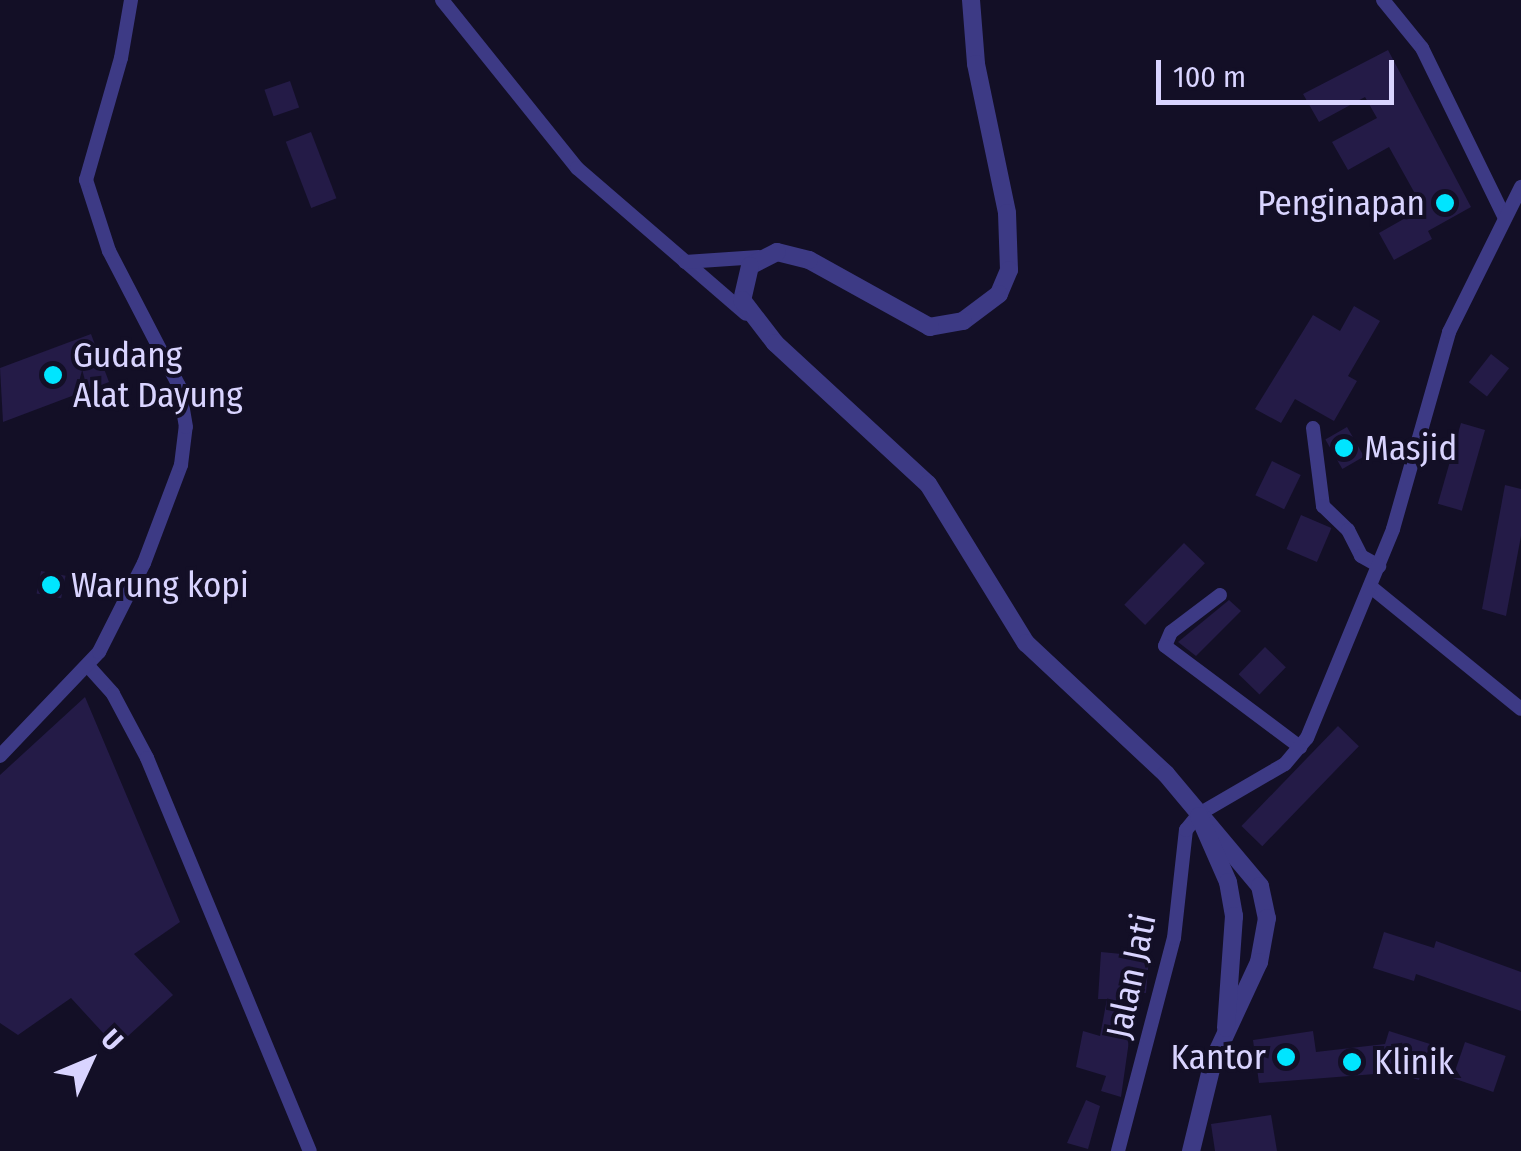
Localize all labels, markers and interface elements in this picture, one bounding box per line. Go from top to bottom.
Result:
scale bar [1161,40,1398,102]
text: 100 m [1173,59,1246,95]
place label: Penginapan [1257,182,1425,224]
marker: Penginapan [1434,192,1456,214]
place label: Gudang Alat Dayung [73,334,243,416]
marker: Gudang Alat Dayung [42,364,64,386]
place label: Masjid [1364,427,1457,469]
marker: Masjid [1333,437,1355,459]
place label: Warung kopi [71,564,249,606]
marker: Warung kopi [40,574,62,596]
street label: Jalan Jati [1097,910,1165,1042]
north arrow [40,1011,140,1111]
text: U [94,1022,130,1057]
place label: Kantor [1171,1036,1266,1078]
place label: Klinik [1374,1041,1454,1083]
marker: Kantor [1275,1046,1297,1068]
marker: Klinik [1339,1049,1365,1075]

